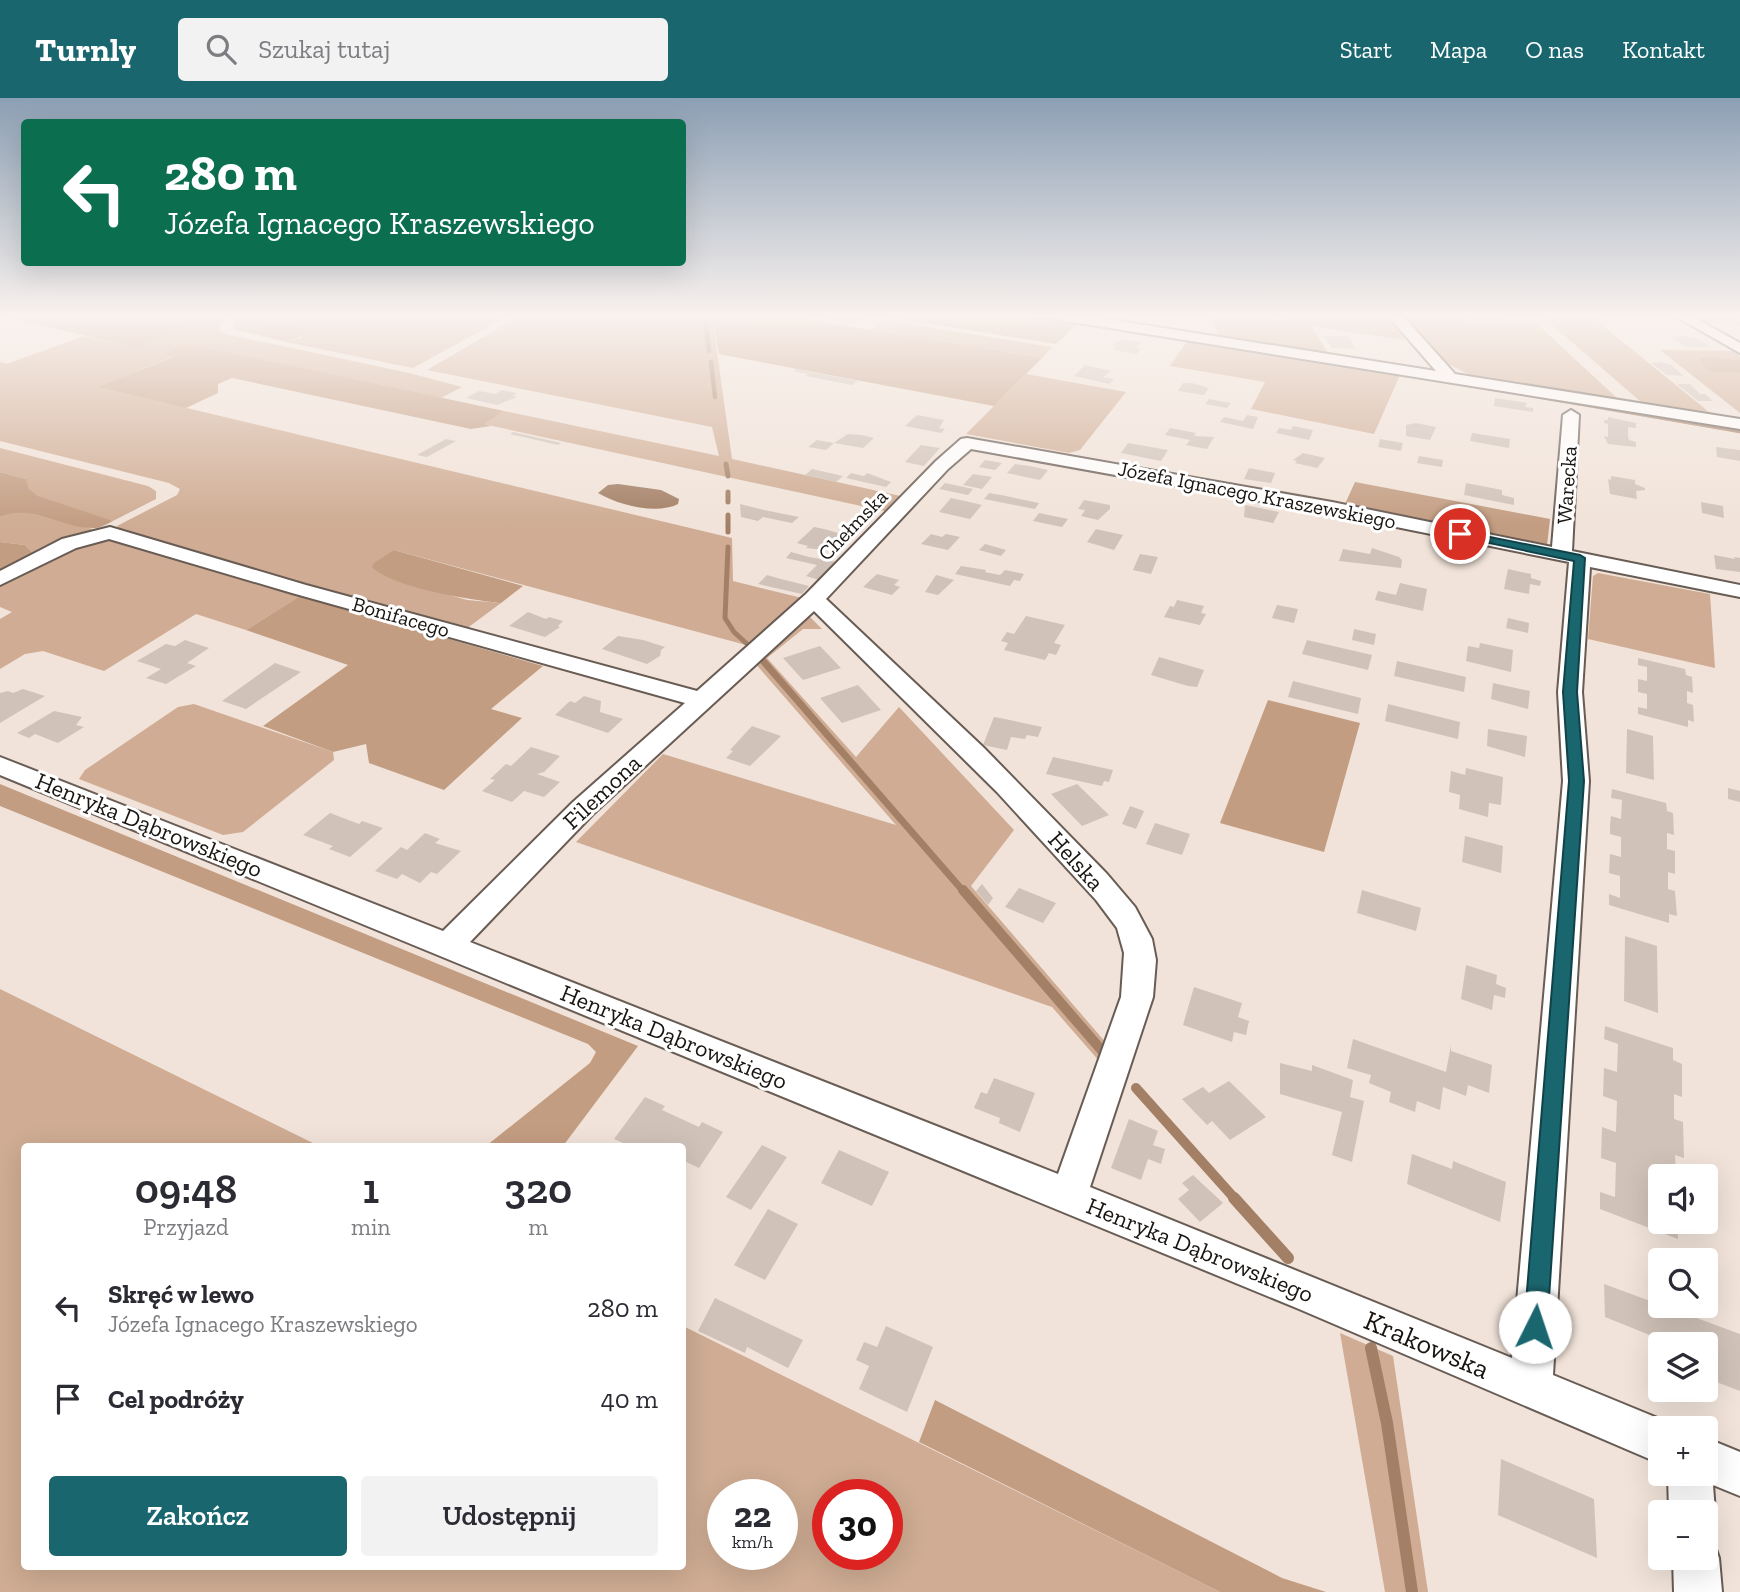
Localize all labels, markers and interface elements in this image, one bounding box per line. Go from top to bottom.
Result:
search box [178,18,668,81]
text: Turnly [35,30,136,69]
icon: search [202,30,240,68]
text: Szukaj tutaj [258,33,390,65]
text: Start [1340,35,1392,64]
text: Mapa [1430,35,1487,64]
text: O nas [1525,35,1584,64]
text: Kontakt [1622,35,1705,64]
text: 280 m [164,144,297,203]
icon: left [49,147,140,238]
text: Józefa Ignacego Kraszewskiego [164,204,595,242]
street label: Warecka [1551,445,1582,525]
street label: Józefa Ignacego Kraszewskiego [1116,455,1398,534]
street label: Chełmska [813,484,893,565]
pin [1430,504,1490,564]
icon: arrive [1441,515,1479,553]
street label: Bonifacego [350,591,453,642]
street label: Filemona [557,748,647,835]
street label: Henryka Dąbrowskiego [32,766,267,883]
street label: Helska [1042,825,1111,897]
street label: Henryka Dąbrowskiego [557,978,792,1095]
text: 09:48 [135,1163,237,1214]
text: 1 [362,1163,379,1214]
text: 320 [504,1163,572,1214]
map controls [1648,1164,1718,1570]
button: sound [1648,1164,1718,1234]
street label: Henryka Dąbrowskiego [1083,1191,1318,1308]
text: Przyjazd [143,1213,229,1241]
text: min [351,1213,391,1241]
text: m [528,1213,548,1241]
button: search [1648,1248,1718,1318]
text: Skręć w lewo [108,1278,254,1310]
icon: left [49,1289,87,1327]
position arrow [1498,1290,1572,1364]
text: 280 m [587,1292,658,1324]
street label: Krakowska [1359,1303,1495,1386]
text: Józefa Ignacego Kraszewskiego [108,1310,418,1338]
button: layers [1648,1332,1718,1402]
icon: arrive [49,1380,87,1418]
text: Cel podróży [108,1383,244,1415]
text: 40 m [601,1383,658,1415]
button: + [1648,1416,1718,1486]
button: Zakończ [49,1476,347,1556]
button: Udostępnij [361,1476,658,1556]
speed limit sign: 30 [812,1479,903,1570]
text: 22 [734,1494,771,1536]
button: − [1648,1500,1718,1570]
text: km/h [732,1531,773,1553]

